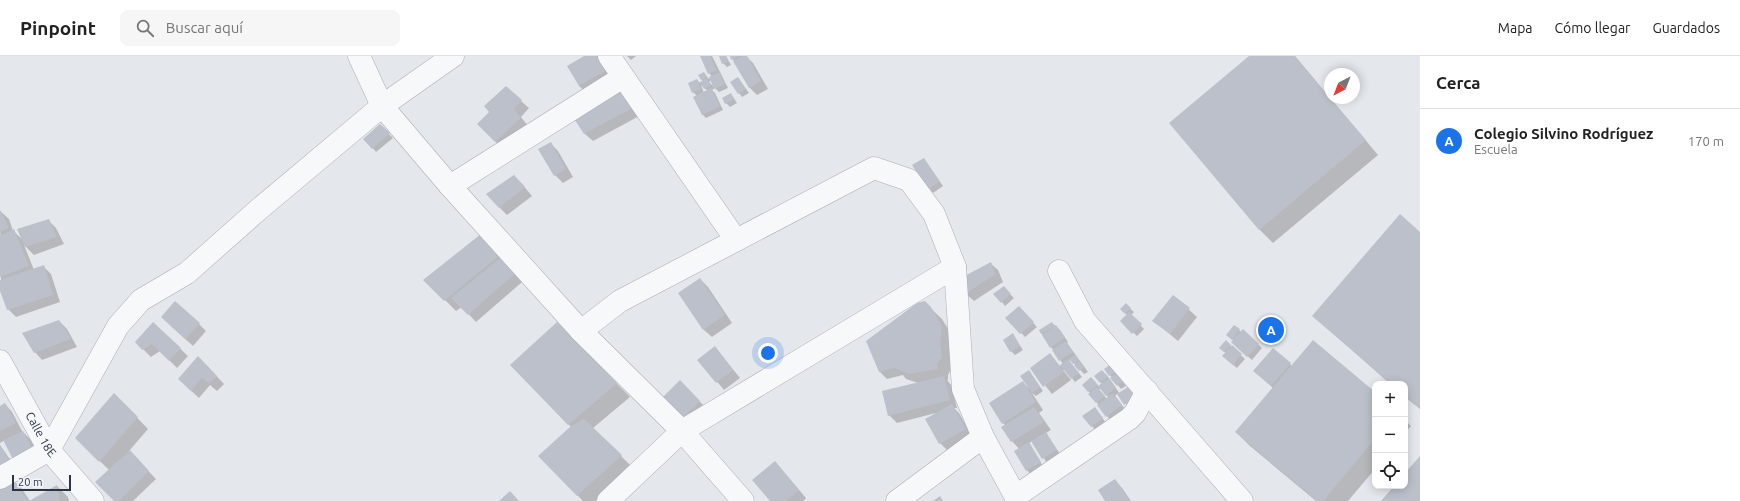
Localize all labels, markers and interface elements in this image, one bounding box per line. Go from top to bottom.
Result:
search box [120,10,400,46]
text: Pinpoint [20,17,96,39]
icon: search [134,17,156,39]
text: Buscar aquí [166,19,243,36]
text: Mapa [1498,20,1533,36]
text: Cómo llegar [1555,20,1630,36]
text: Guardados [1652,20,1720,36]
north arrow [1324,68,1360,104]
text: Cerca [1436,73,1481,92]
text: Colegio Silvino Rodríguez [1474,125,1653,142]
text: A [1444,134,1454,148]
text: 170 m [1688,134,1724,148]
text: Escuela [1474,142,1518,156]
pin: A [1258,315,1284,345]
your location [758,343,778,363]
map controls [1372,381,1408,489]
button: + [1372,381,1408,417]
street label: Calle 18E [23,410,59,460]
button: − [1372,417,1408,453]
button: locate [1372,453,1408,489]
scale bar [12,473,71,492]
text: 20 m [18,476,42,488]

